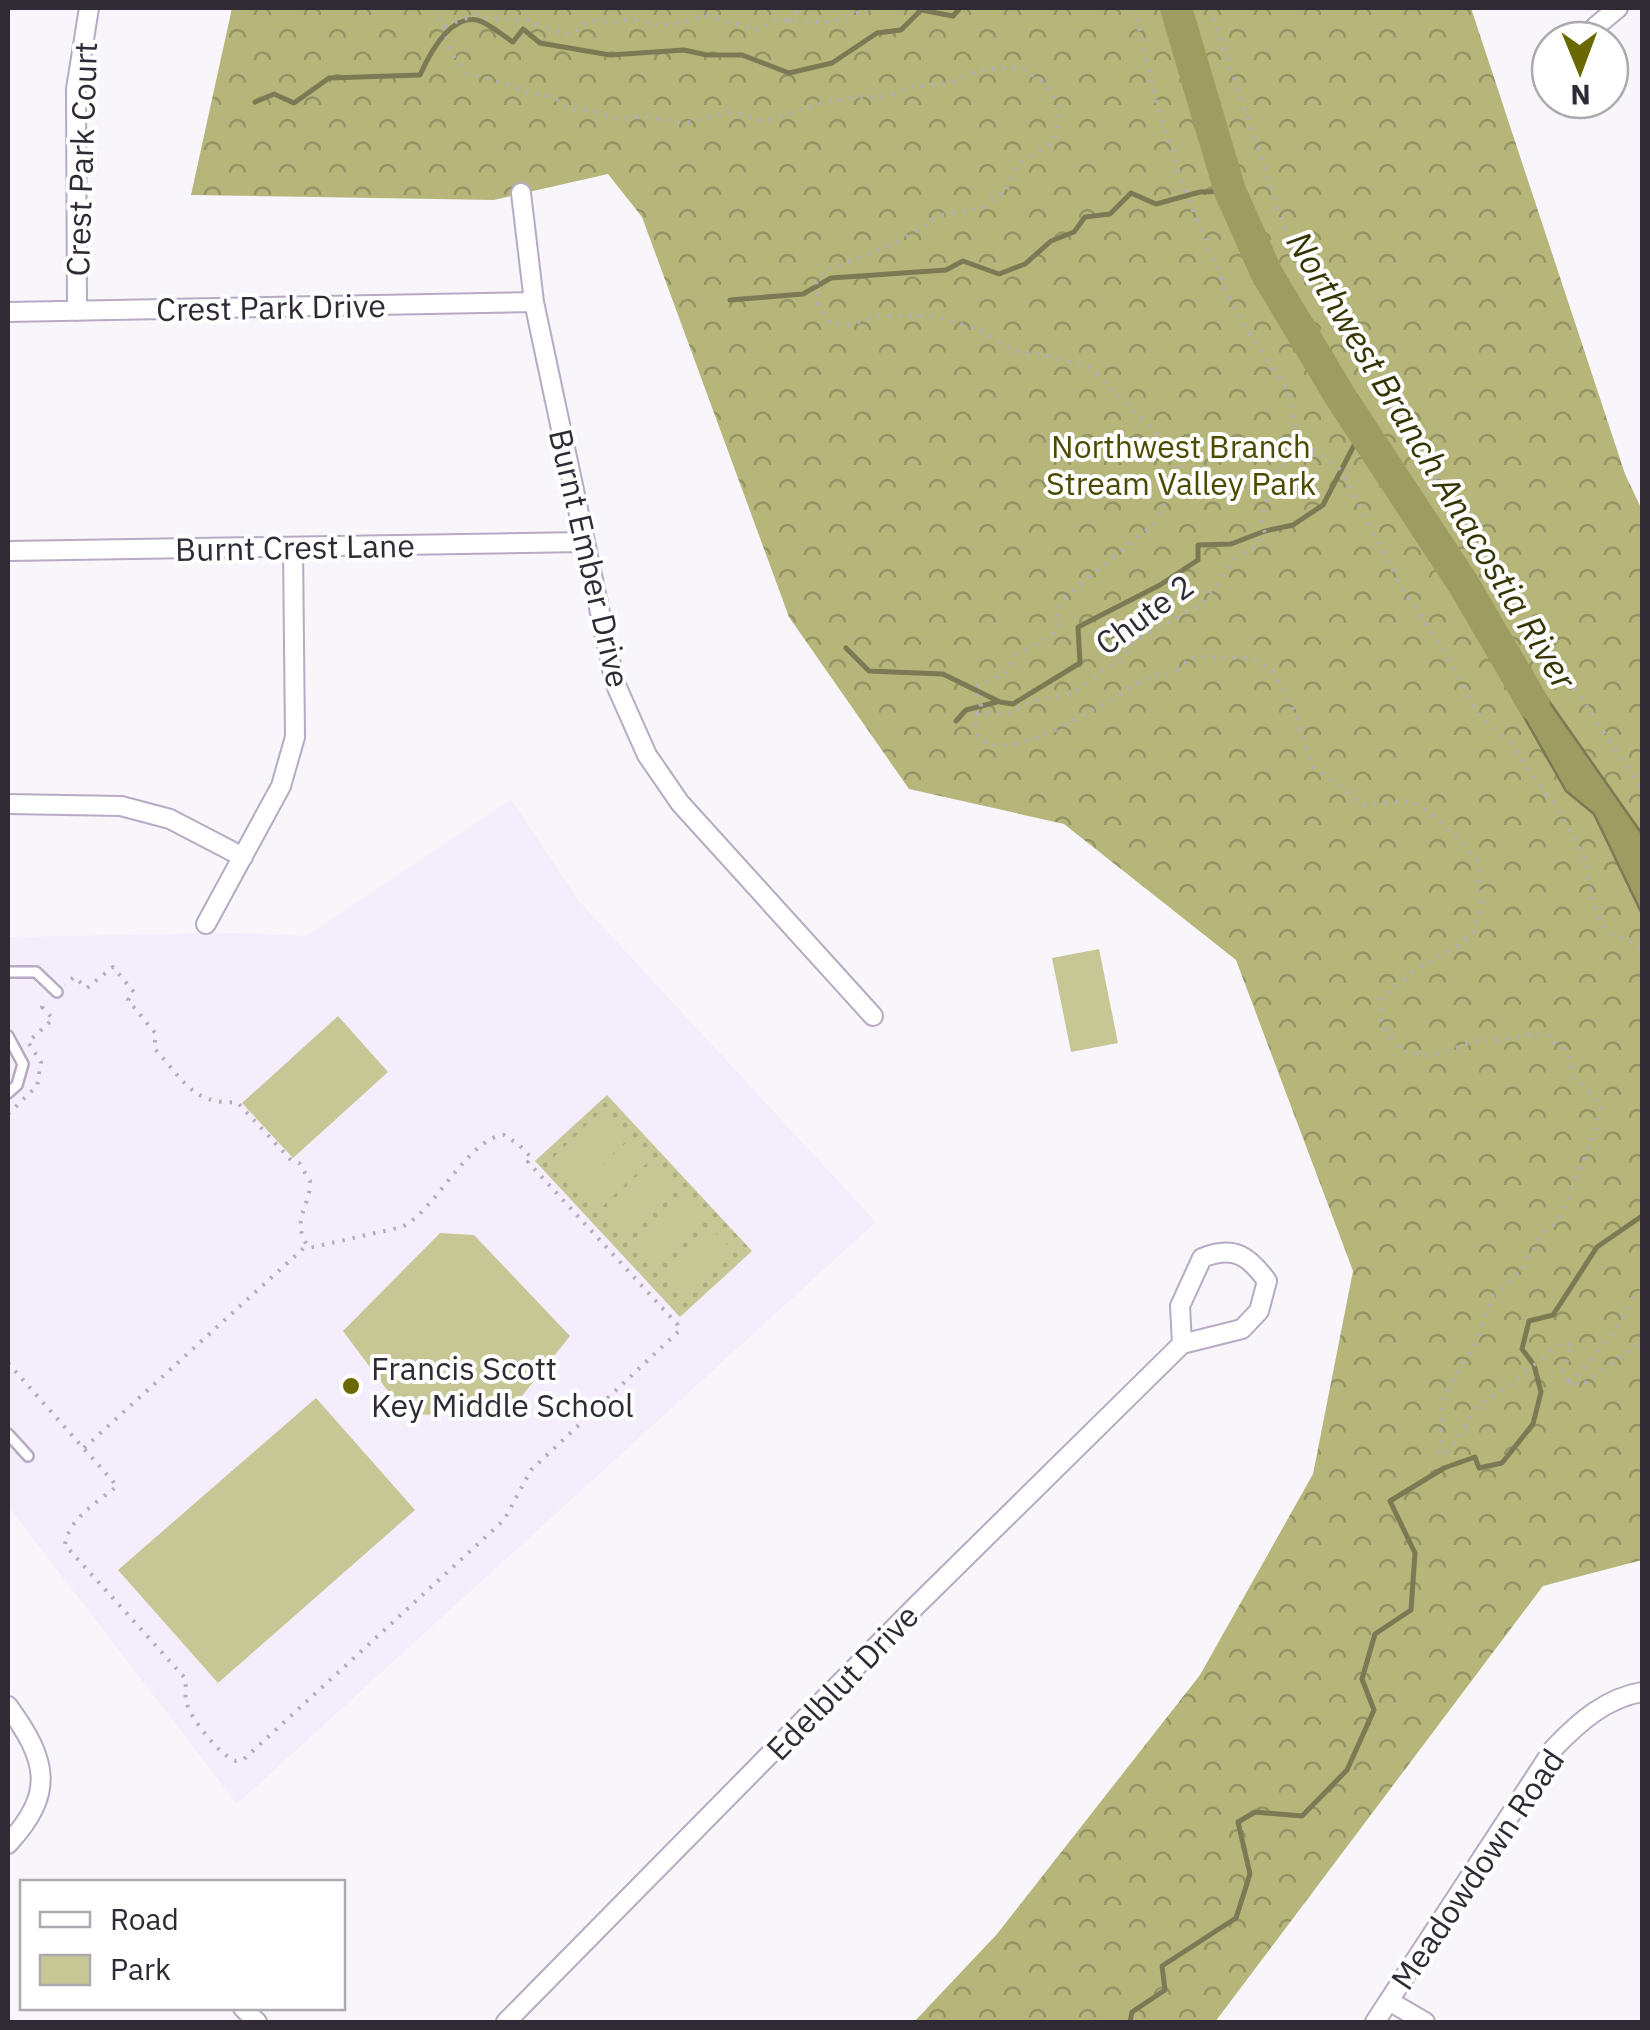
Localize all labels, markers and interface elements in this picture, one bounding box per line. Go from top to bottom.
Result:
north arrow [1530,20,1630,120]
street label: Crest Park Court [56,41,106,277]
text: N [1570,77,1591,114]
water label: Northwest Branch Anacostia River [1277,222,1588,699]
street label: Crest Park Drive [156,284,386,330]
street label: Burnt Ember Drive [540,425,640,691]
park label: Northwest Branch Stream Valley Park [1046,425,1316,504]
street label: Burnt Crest Lane [175,524,415,570]
street label: Chute 2 [1086,564,1202,664]
place label: Francis Scott Key Middle School [371,1347,634,1426]
marker: Francis Scott Key Middle School [340,1375,362,1397]
street label: Edelblut Drive [757,1595,927,1769]
street label: Meadowdown Road [1381,1741,1573,1997]
legend [20,1880,345,2010]
text: Road [110,1899,179,1938]
text: Park [110,1949,171,1988]

